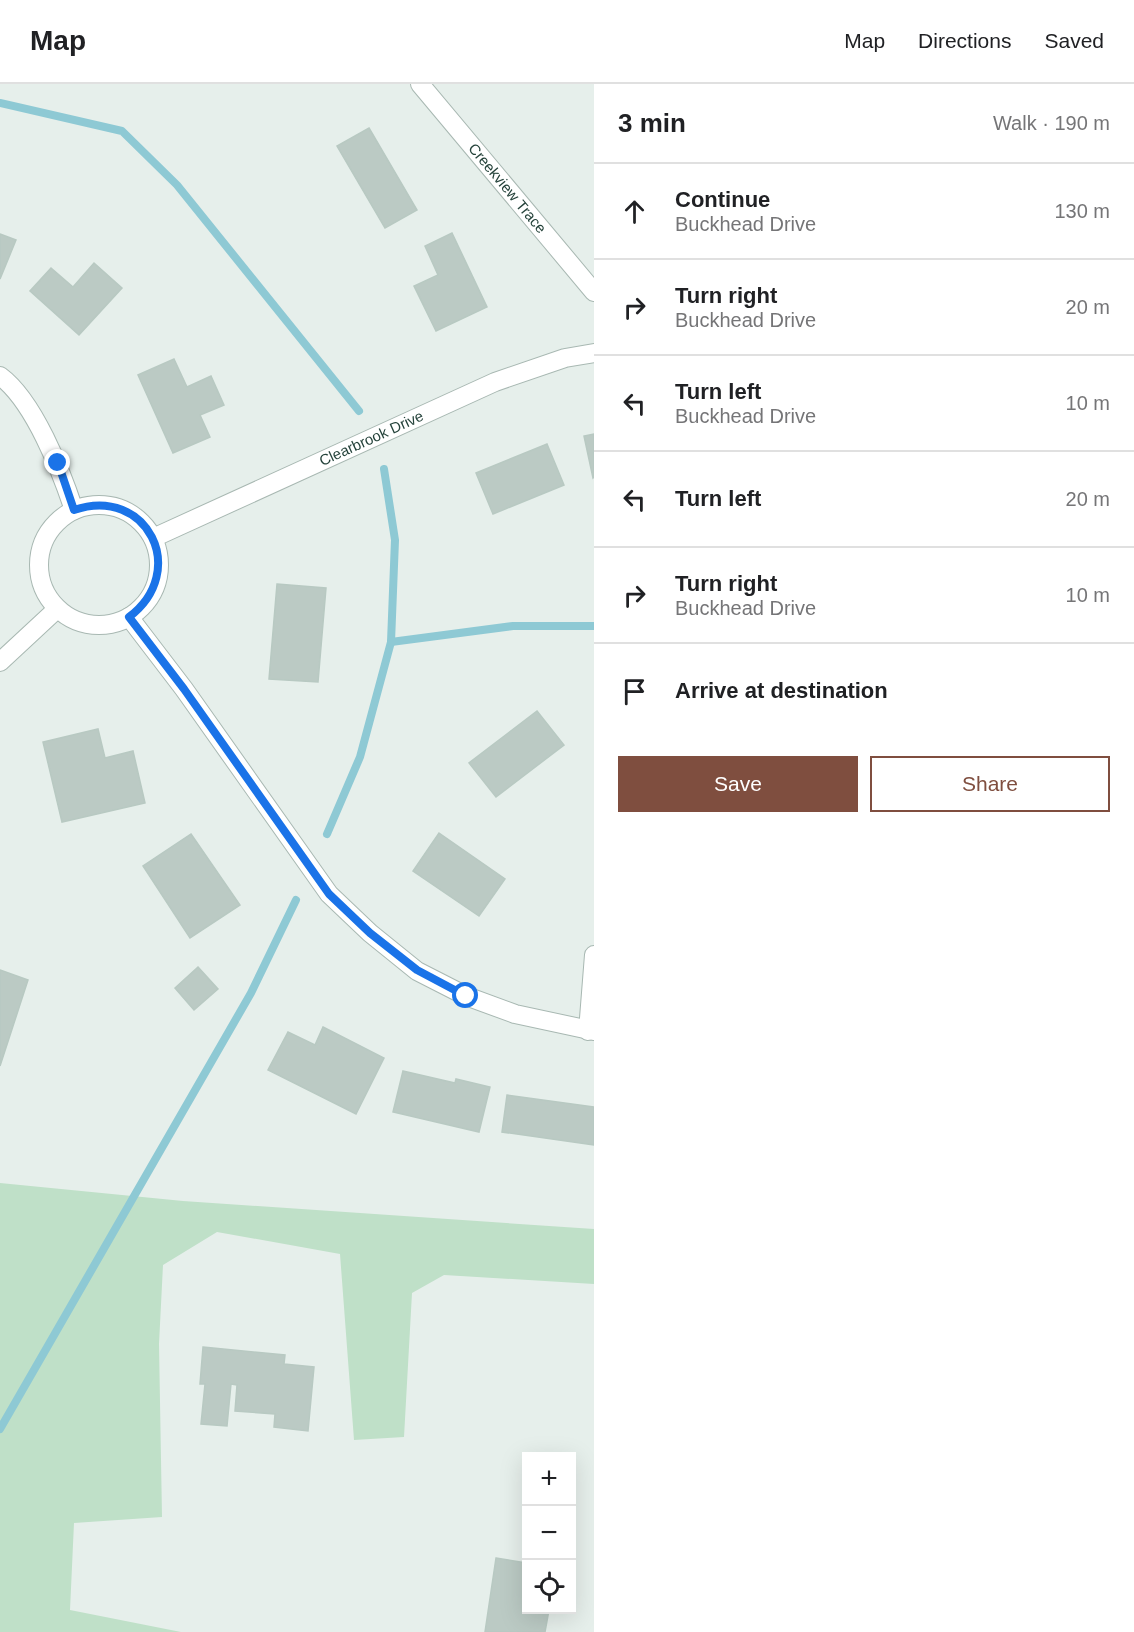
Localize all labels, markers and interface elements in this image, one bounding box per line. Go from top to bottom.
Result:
text: Map [30,25,86,56]
text: Map [844,29,885,52]
text: Directions [918,29,1011,52]
text: Saved [1044,29,1104,52]
text: 3 min [618,108,686,138]
text: Walk · 190 m [993,112,1110,134]
street label: Creekview Trace [465,140,550,236]
text: Continue [675,187,770,212]
icon: ahead [618,195,651,228]
text: 130 m [1054,200,1110,222]
text: Buckhead Drive [675,213,816,235]
text: Turn right [675,283,777,308]
icon: right [618,291,651,324]
text: 20 m [1066,296,1110,318]
text: Buckhead Drive [675,309,816,331]
text: Turn left [675,379,761,404]
icon: left [618,387,651,420]
text: 10 m [1066,392,1110,414]
text: Buckhead Drive [675,405,816,427]
street label: Clearbrook Drive [316,407,426,469]
route end [44,449,70,475]
icon: left [618,483,651,516]
text: Turn left [675,486,761,511]
text: 20 m [1066,488,1110,510]
text: Turn right [675,571,777,596]
icon: right [618,579,651,612]
text: 10 m [1066,584,1110,606]
text: Buckhead Drive [675,597,816,619]
icon: arrive [618,675,651,708]
text: Arrive at destination [675,678,888,703]
button: Save [618,756,858,812]
button: Share [870,756,1110,812]
route start [452,982,478,1008]
map controls [522,1452,576,1614]
button: + [522,1452,576,1506]
button: − [522,1506,576,1560]
button: locate [522,1560,576,1614]

